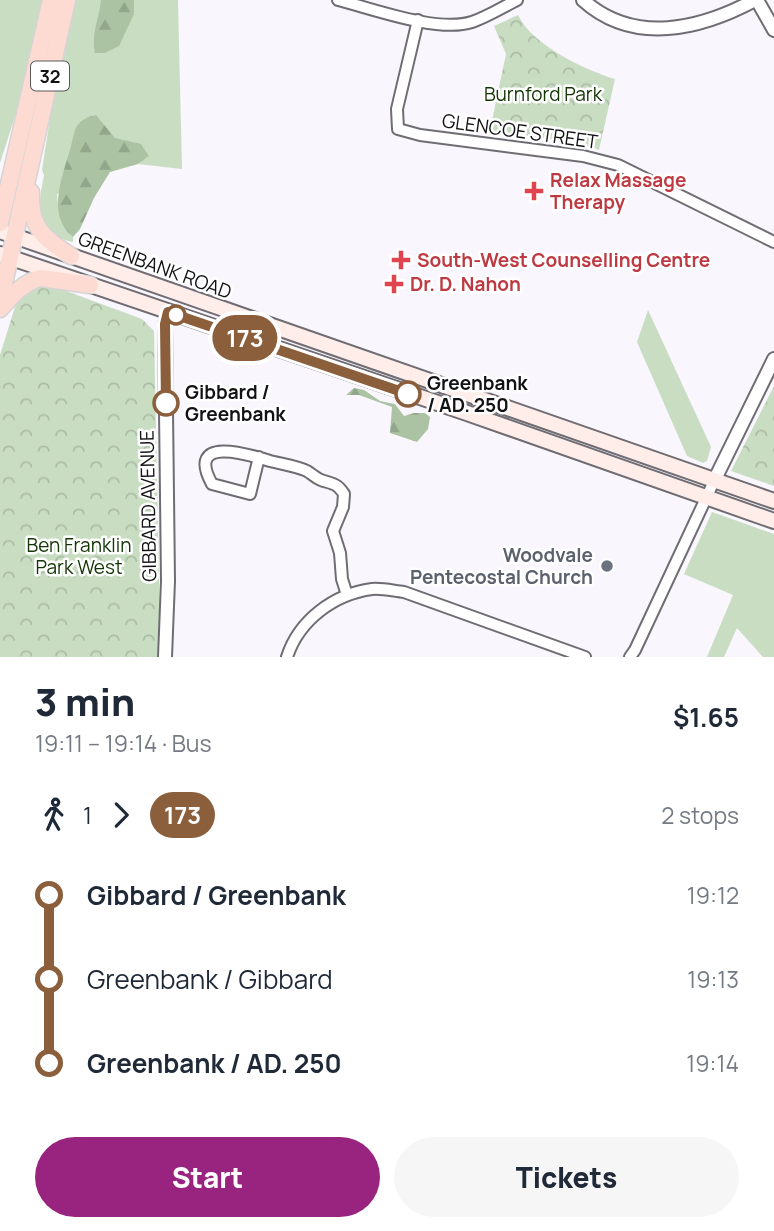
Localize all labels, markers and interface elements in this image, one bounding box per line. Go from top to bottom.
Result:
road number: 32 [31,62,69,90]
park label: Burnford Park [484,81,603,107]
street label: GLENCOE STREET [440,107,600,155]
place label: Relax Massage Therapy [550,167,686,215]
marker: Relax Massage Therapy [524,181,544,201]
street label: GREENBANK ROAD [75,225,235,305]
place label: South-West Counselling Centre [417,247,710,273]
marker: South-West Counselling Centre [391,250,411,270]
place label: Dr. D. Nahon [410,271,521,297]
marker: Dr. D. Nahon [384,274,404,294]
unlabelled marker [166,305,186,325]
line badge: 173 [205,315,285,361]
text: 173 [226,321,264,354]
place label: Greenbank / AD. 250 [427,370,528,418]
place label: Gibbard / Greenbank [185,379,286,427]
marker: Greenbank / AD. 250 [395,381,421,407]
marker: Gibbard / Greenbank [153,390,179,416]
street label: GIBBARD AVENUE [134,430,162,582]
park label: Ben Franklin Park West [26,532,132,580]
place label: Woodvale Pentecostal Church [410,542,593,590]
marker: Woodvale Pentecostal Church [599,558,615,574]
text: 3 min [35,675,135,727]
text: $1.65 [673,699,739,735]
text: 19:11 – 19:14 · Bus [35,727,212,759]
icon: walk [35,796,73,834]
icon: forward [102,796,140,834]
text: 173 [164,798,201,831]
text: 1 [83,799,92,831]
text: 2 stops [661,799,739,831]
text: Gibbard / Greenbank [87,877,346,913]
text: 19:12 [687,879,739,911]
text: Greenbank / Gibbard [87,961,333,997]
text: 19:13 [687,963,739,995]
text: Greenbank / AD. 250 [87,1045,342,1081]
text: 19:14 [686,1047,739,1079]
button: Start [35,1137,380,1217]
button: Tickets [394,1137,739,1217]

